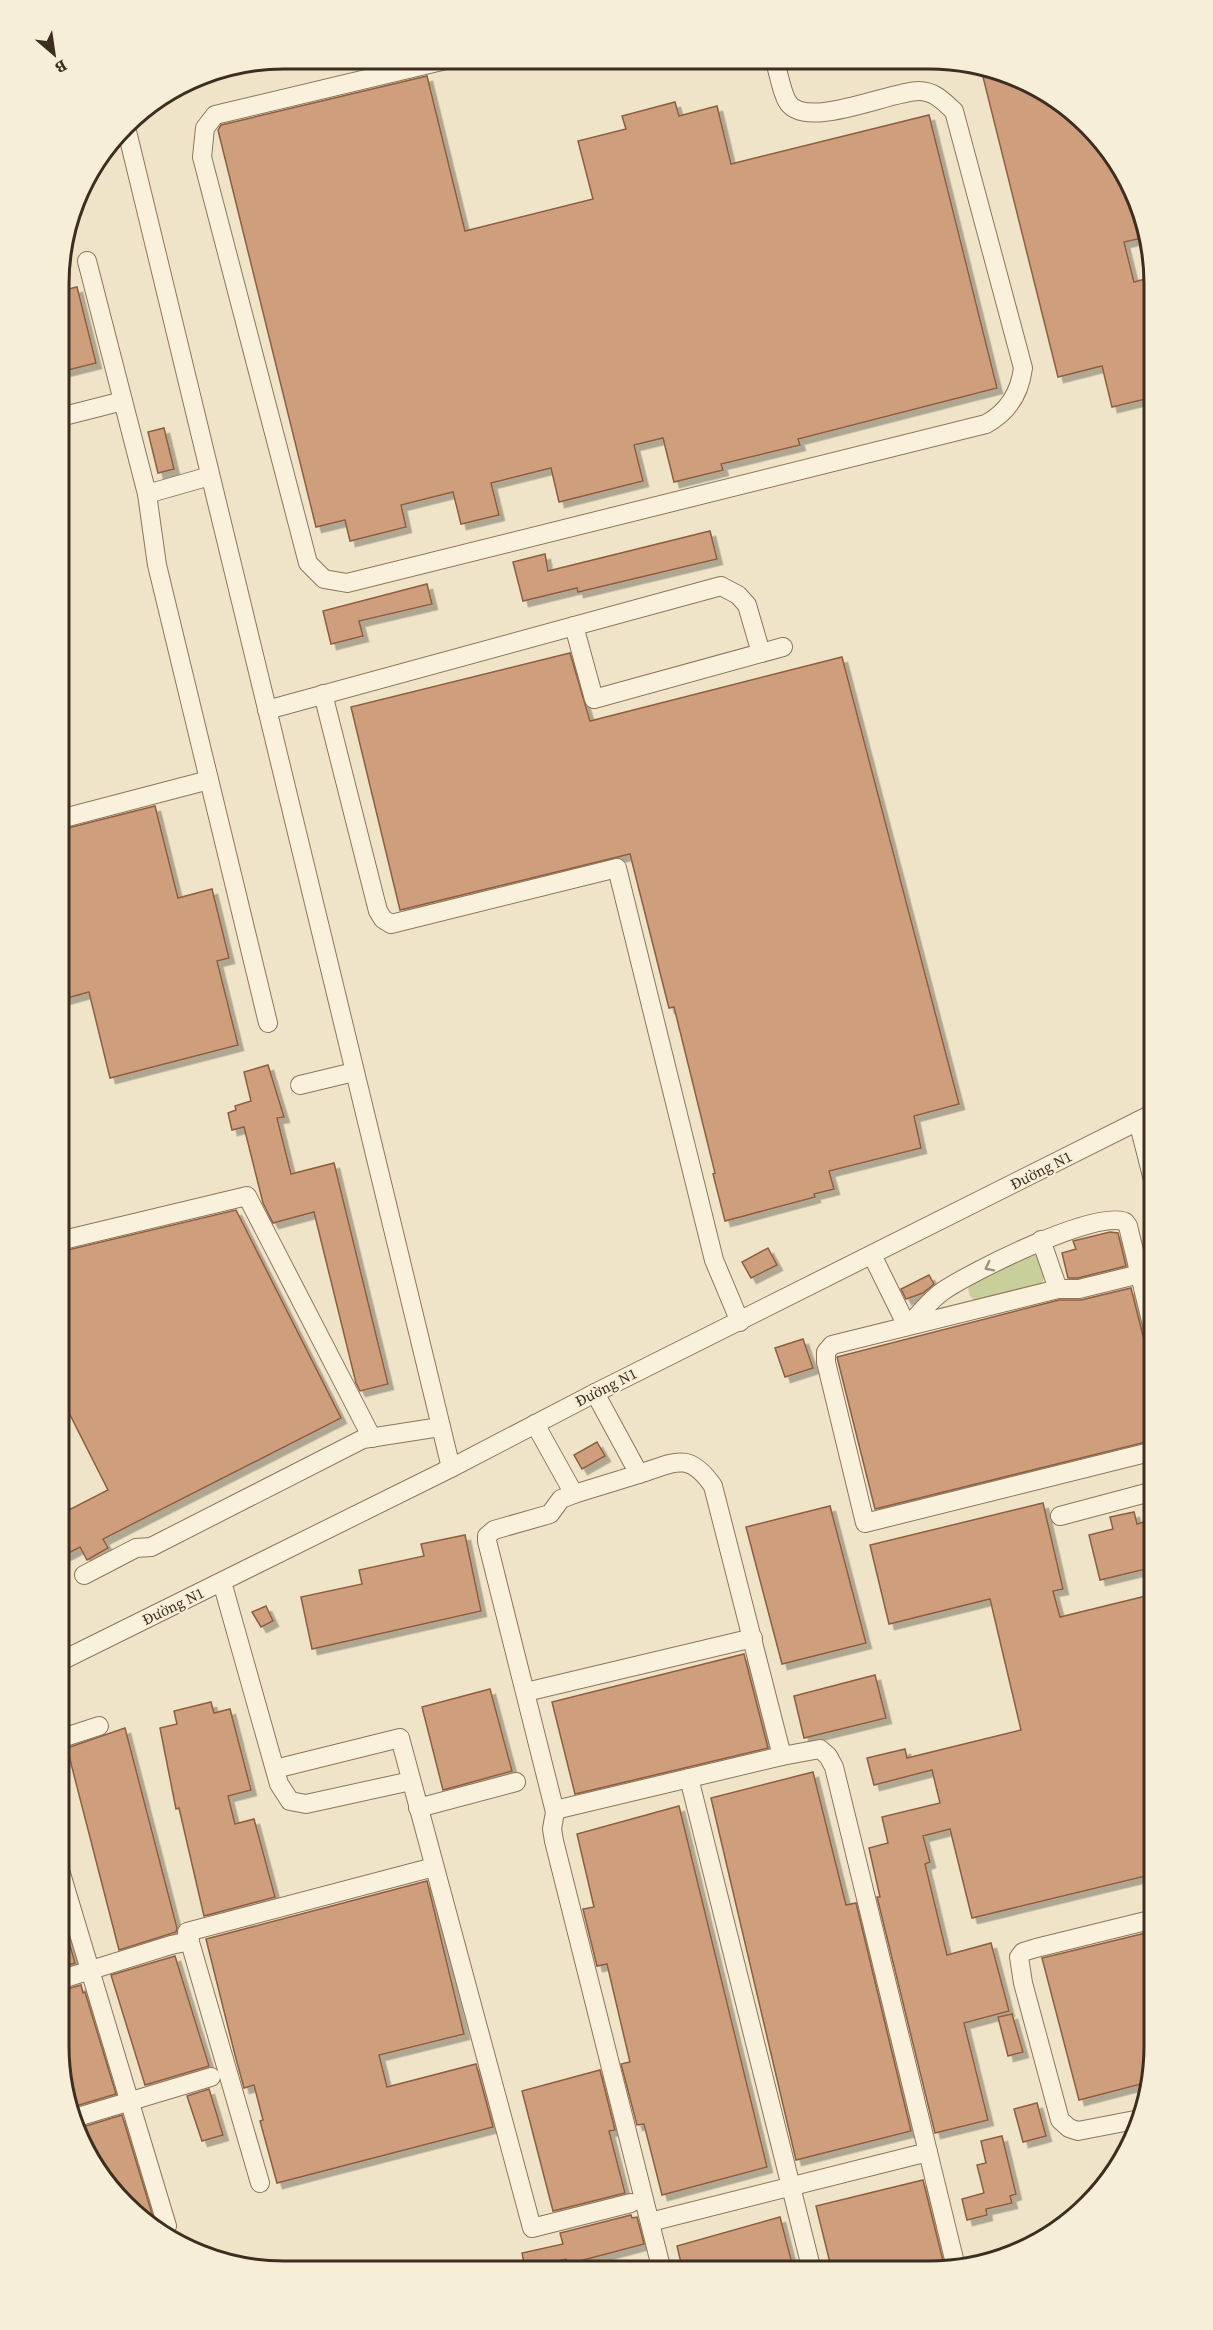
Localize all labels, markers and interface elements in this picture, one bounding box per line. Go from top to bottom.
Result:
north arrow [24,24,84,84]
text: B [51,55,71,80]
street label: Đường N1 [1007,1146,1075,1194]
one-way arrow [985,1260,996,1271]
street label: Đường N1 [572,1363,640,1411]
street label: Đường N1 [139,1582,207,1630]

